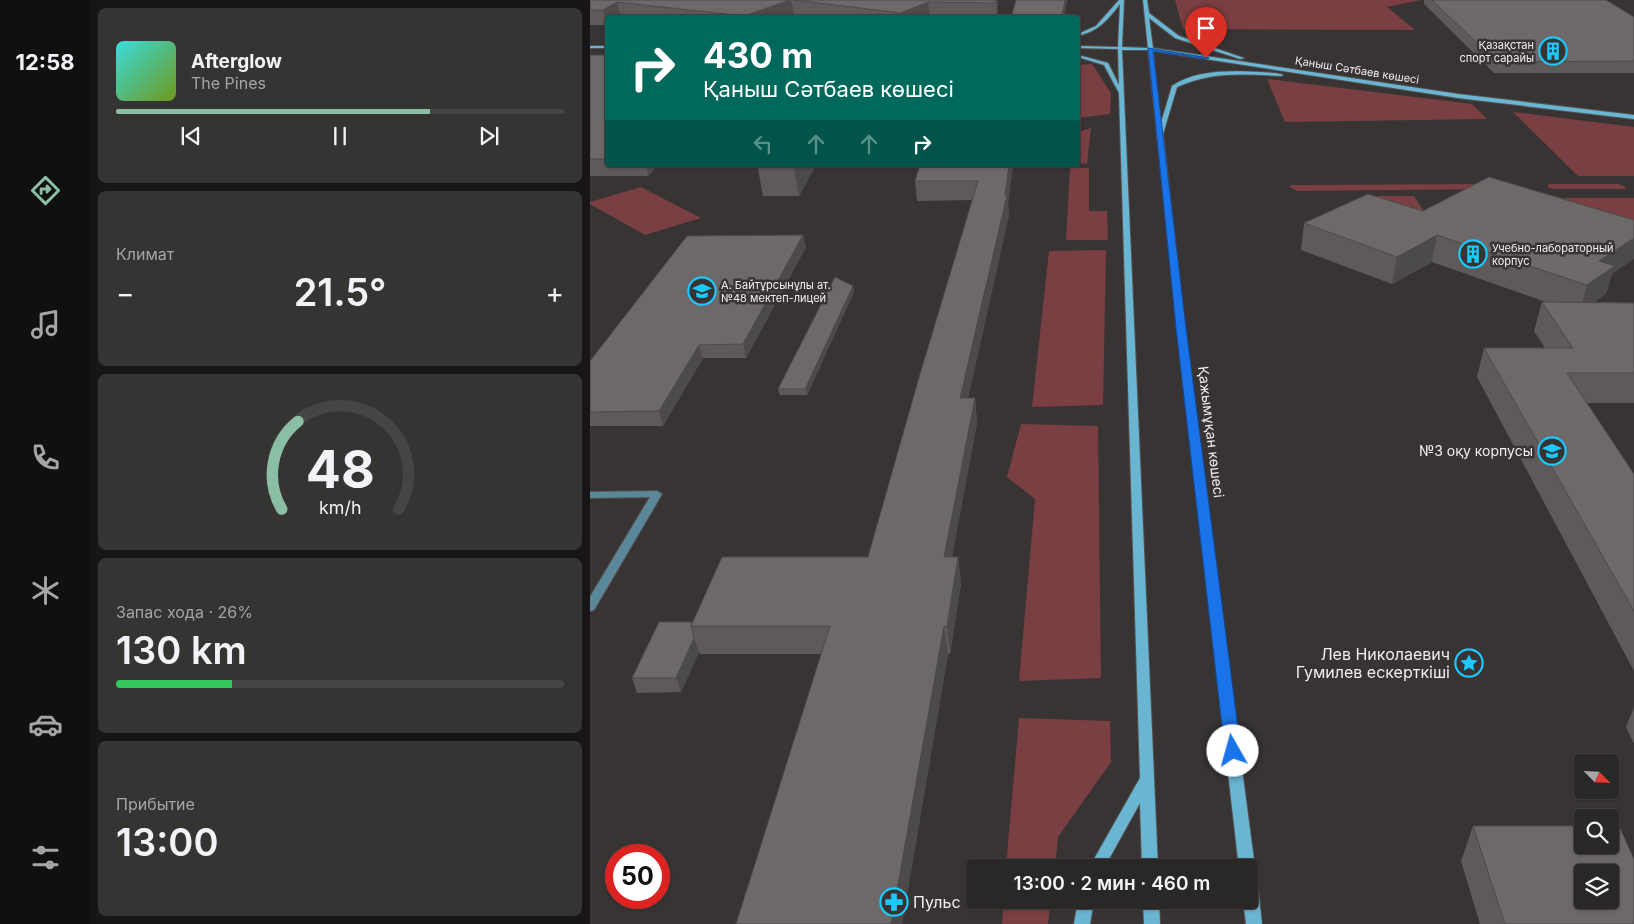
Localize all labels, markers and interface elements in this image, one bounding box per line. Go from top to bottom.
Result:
pin [1185,7,1227,58]
icon: arrive [1192,14,1220,42]
text: 430 m [703,34,813,76]
icon: right [620,35,685,100]
building icon: Қазақстан спорт сарайы [1538,36,1568,66]
place label: Қазақстан спорт сарайы [1460,38,1534,65]
text: 12:58 [15,49,75,75]
text: Afterglow [191,50,282,73]
street label: Қаныш Сәтбаев көшесі [1294,53,1420,87]
text: The Pines [191,73,266,93]
text: Қаныш Сәтбаев көшесі [703,76,954,102]
icon: previous [177,122,205,150]
icon: pause [326,122,354,150]
icon: next [475,122,503,150]
icon: left [749,130,777,158]
icon: ahead [802,130,830,158]
icon: ahead [855,130,883,158]
icon: right [908,130,936,158]
icon: directions [28,173,63,208]
building icon: Учебно-лабораторный корпус [1458,239,1488,269]
place label: Учебно-лабораторный корпус [1492,241,1614,268]
text: Климат [116,244,174,264]
text: 21.5° [294,269,386,315]
text: − [116,276,135,310]
text: + [545,276,564,310]
school or university icon: А. Байтұрсынұлы ат. №48 мектеп-лицей [687,276,717,306]
place label: А. Байтұрсынұлы ат. №48 мектеп-лицей [721,278,831,305]
icon: music [28,307,63,342]
street label: Қажымұқан көшесі [1195,365,1228,499]
school or university icon: №3 оқу корпусы [1537,436,1567,466]
text: 48 [305,438,375,501]
icon: phone [28,440,63,475]
place label: №3 оқу корпусы [1419,442,1533,459]
text: km/h [319,497,361,518]
icon: climate [28,573,63,608]
text: Запас хода · 26% [116,602,253,622]
text: 130 km [116,627,247,673]
place label: Лев Николаевич Гумилев ескерткіші [1296,644,1450,682]
place icon: Лев Николаевич Гумилев ескерткіші [1454,648,1484,678]
icon: car [28,707,63,742]
position arrow [1206,724,1258,776]
north arrow [1574,754,1619,799]
map controls [1574,754,1619,909]
text: Прибытие [116,794,195,814]
button: search [1574,809,1619,854]
text: 13:00 [116,819,219,865]
icon: filters [28,840,63,875]
speed limit sign: 50 [605,844,670,909]
button: layers [1574,864,1619,909]
text: 13:00 · 2 мин · 460 m [1014,872,1210,895]
pharmacy icon: Пульс [879,887,909,917]
place label: Пульс [913,892,961,912]

